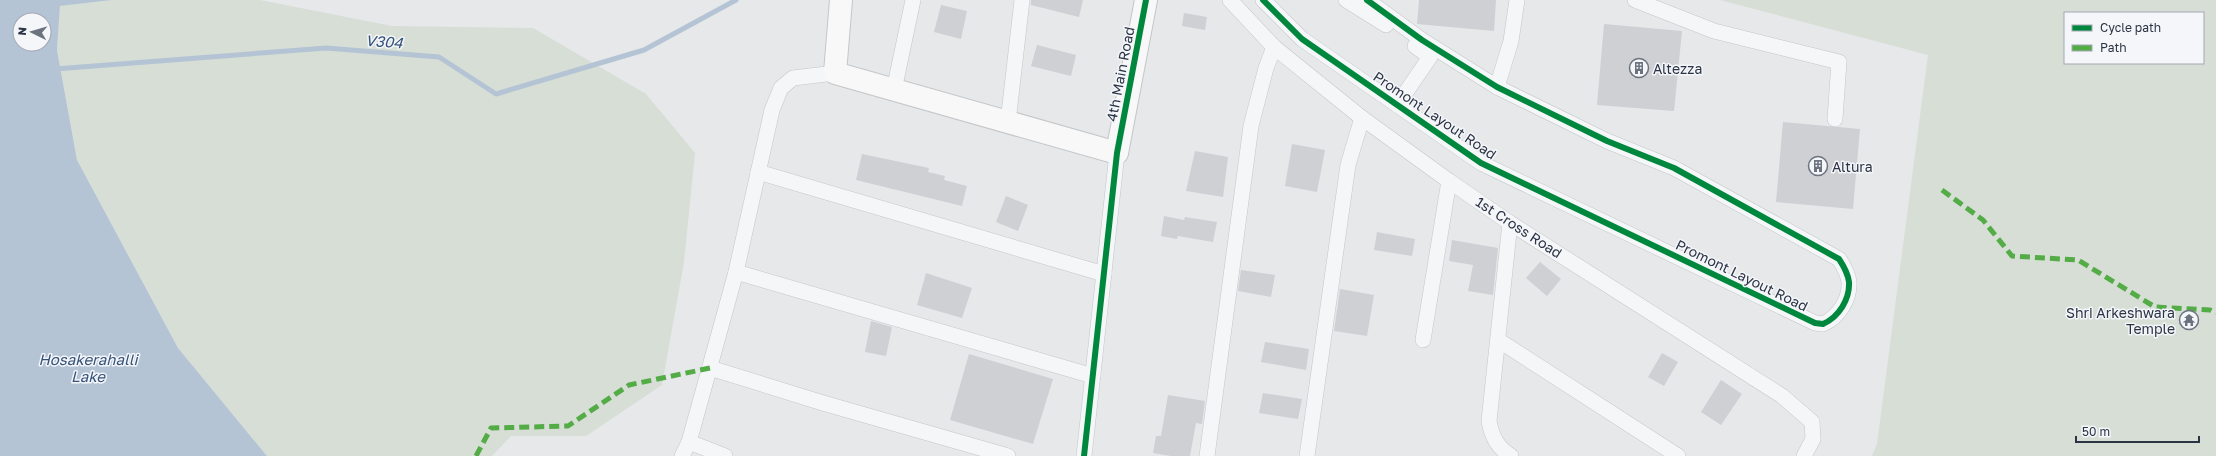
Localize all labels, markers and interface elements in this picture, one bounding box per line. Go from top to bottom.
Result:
north arrow [12,12,52,52]
legend [2064,12,2204,64]
text: Cycle path [2100,20,2161,35]
street label: 4th Main Road [1102,25,1138,123]
text: N [15,26,28,36]
water label: V304 [365,31,404,51]
text: Path [2100,40,2127,55]
building icon: Altezza [1628,57,1650,79]
place label: Altezza [1653,60,1702,77]
street label: Promont Layout Road [1370,67,1500,163]
building icon: Altura [1807,155,1829,177]
place label: Altura [1832,158,1873,175]
street label: 1st Cross Road [1473,193,1565,261]
street label: Promont Layout Road [1673,236,1811,314]
place label: Shri Arkeshwara Temple [2066,304,2175,337]
temple icon: Shri Arkeshwara Temple [2178,309,2200,331]
water label: Hosakerahalli Lake [38,350,140,385]
scale bar [2076,418,2199,444]
text: 50 m [2082,424,2110,439]

